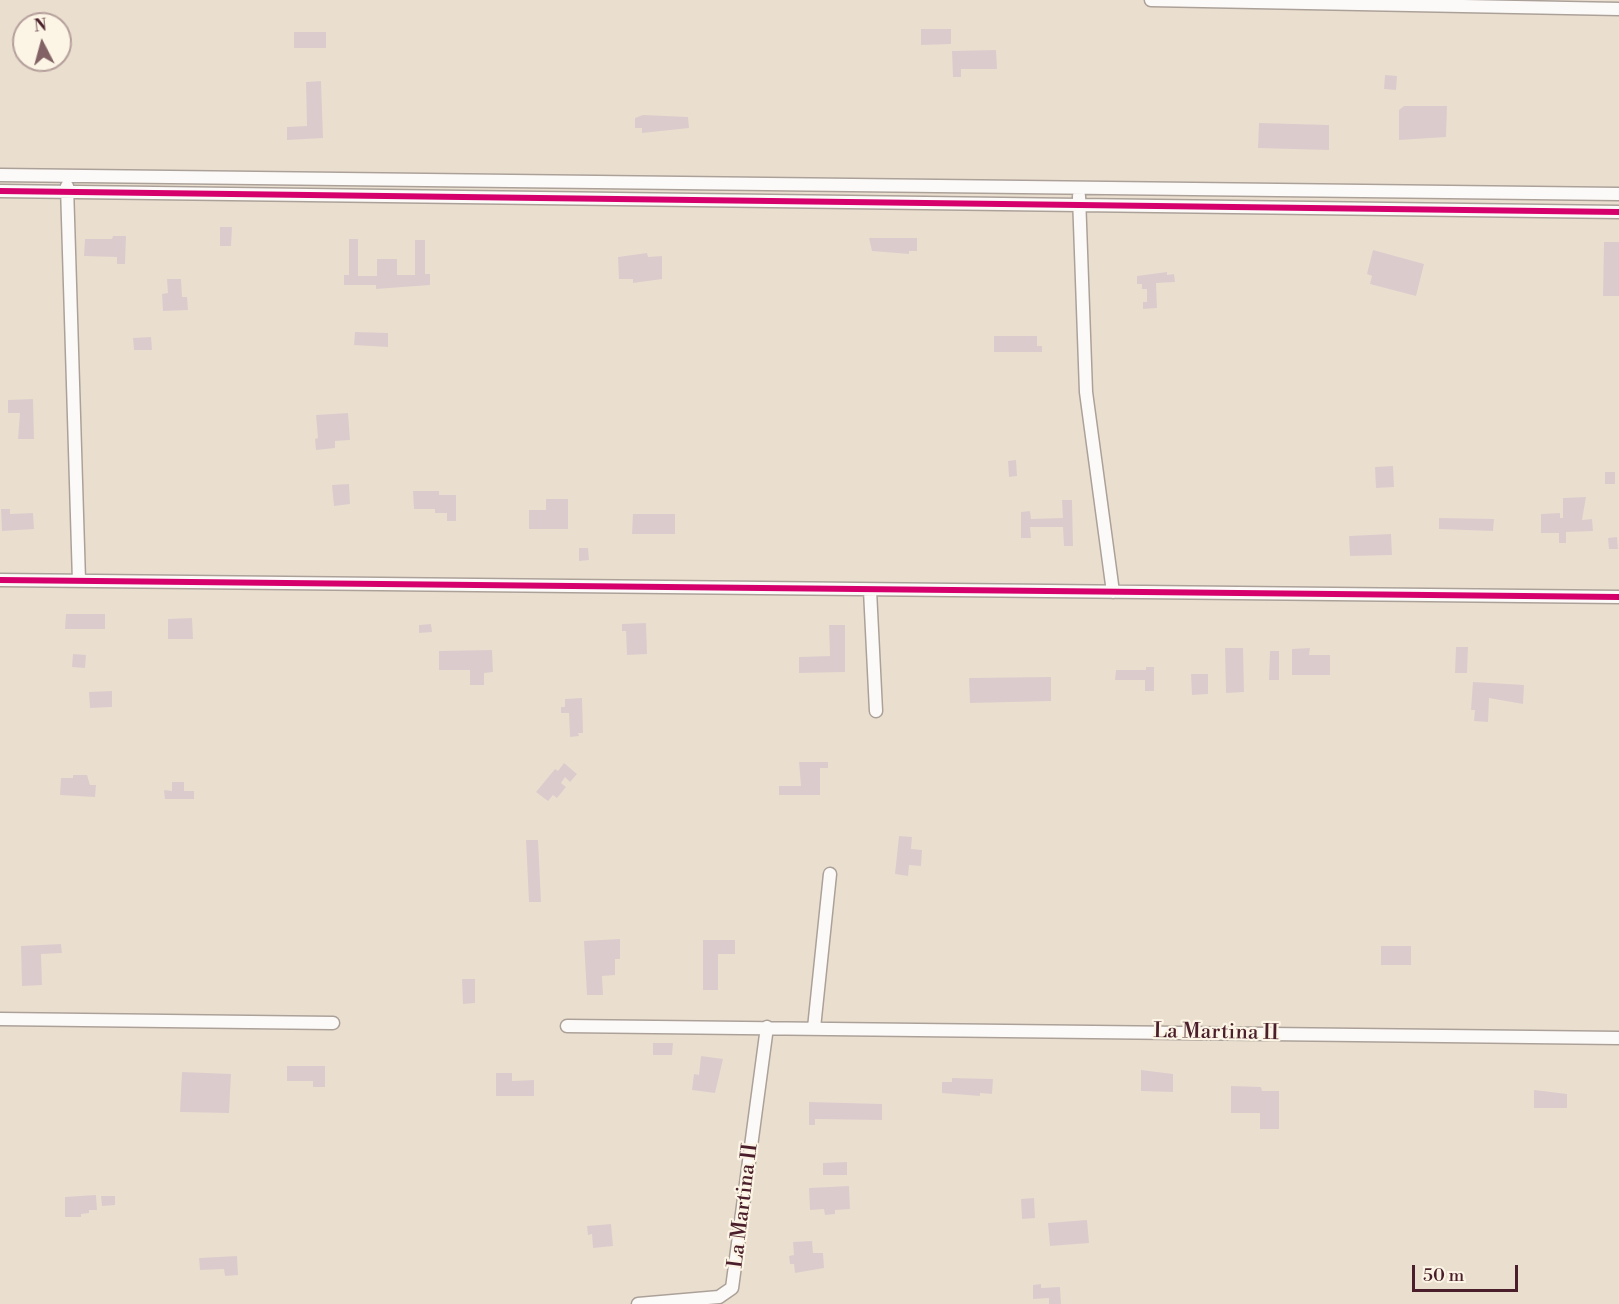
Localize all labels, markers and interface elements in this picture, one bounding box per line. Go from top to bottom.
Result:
north arrow [12,12,72,72]
text: N [33,15,48,37]
street label: La Martina II [1153,1019,1279,1047]
street label: La Martina II [724,1142,764,1270]
scale bar [1415,1253,1522,1291]
text: 50 m [1423,1264,1464,1287]

